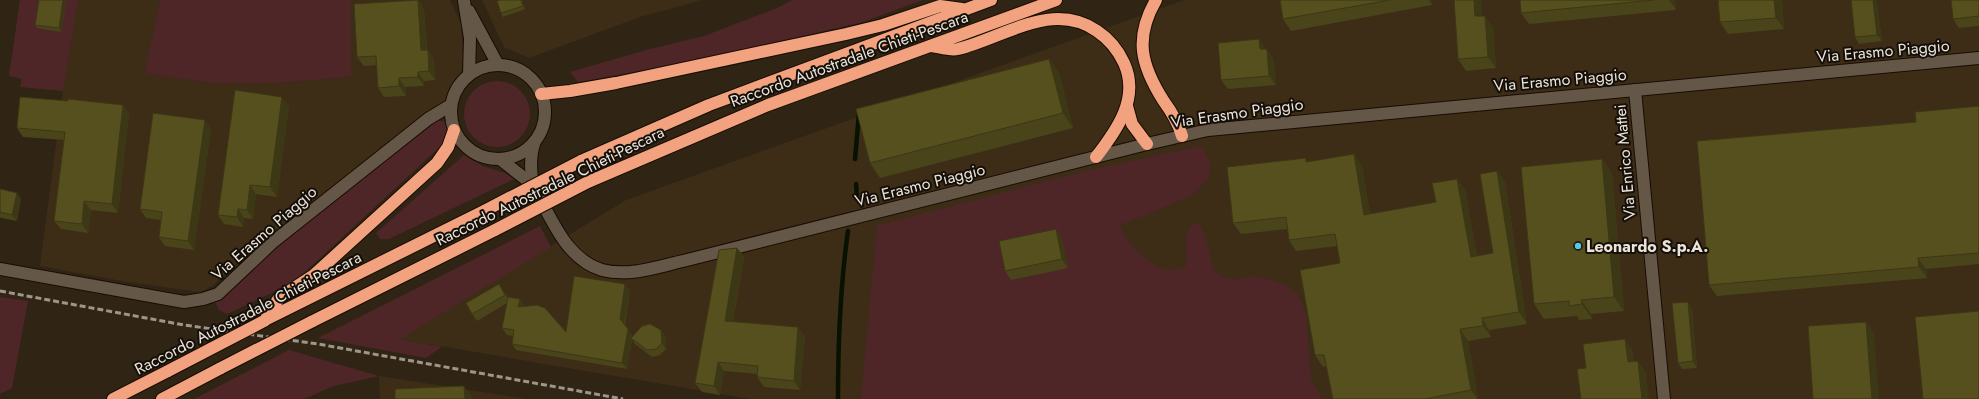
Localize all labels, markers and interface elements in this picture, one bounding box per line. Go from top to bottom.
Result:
street label: Raccordo Autostradale Chieti-Pescara [727,5,971,113]
street label: Via Erasmo Piaggio [1816,34,1951,68]
street label: Via Erasmo Piaggio [1493,63,1628,97]
street label: Via Erasmo Piaggio [1169,92,1305,134]
street label: Via Enrico Mattei [1608,103,1642,221]
street label: Raccordo Autostradale Chieti-Pescara [432,120,668,252]
street label: Via Erasmo Piaggio [852,158,988,212]
street label: Via Erasmo Piaggio [206,180,322,285]
place label: Leonardo S.p.A. [1586,235,1708,258]
marker: Leonardo S.p.A. [1573,241,1583,251]
street label: Raccordo Autostradale Chieti-Pescara [131,246,365,380]

